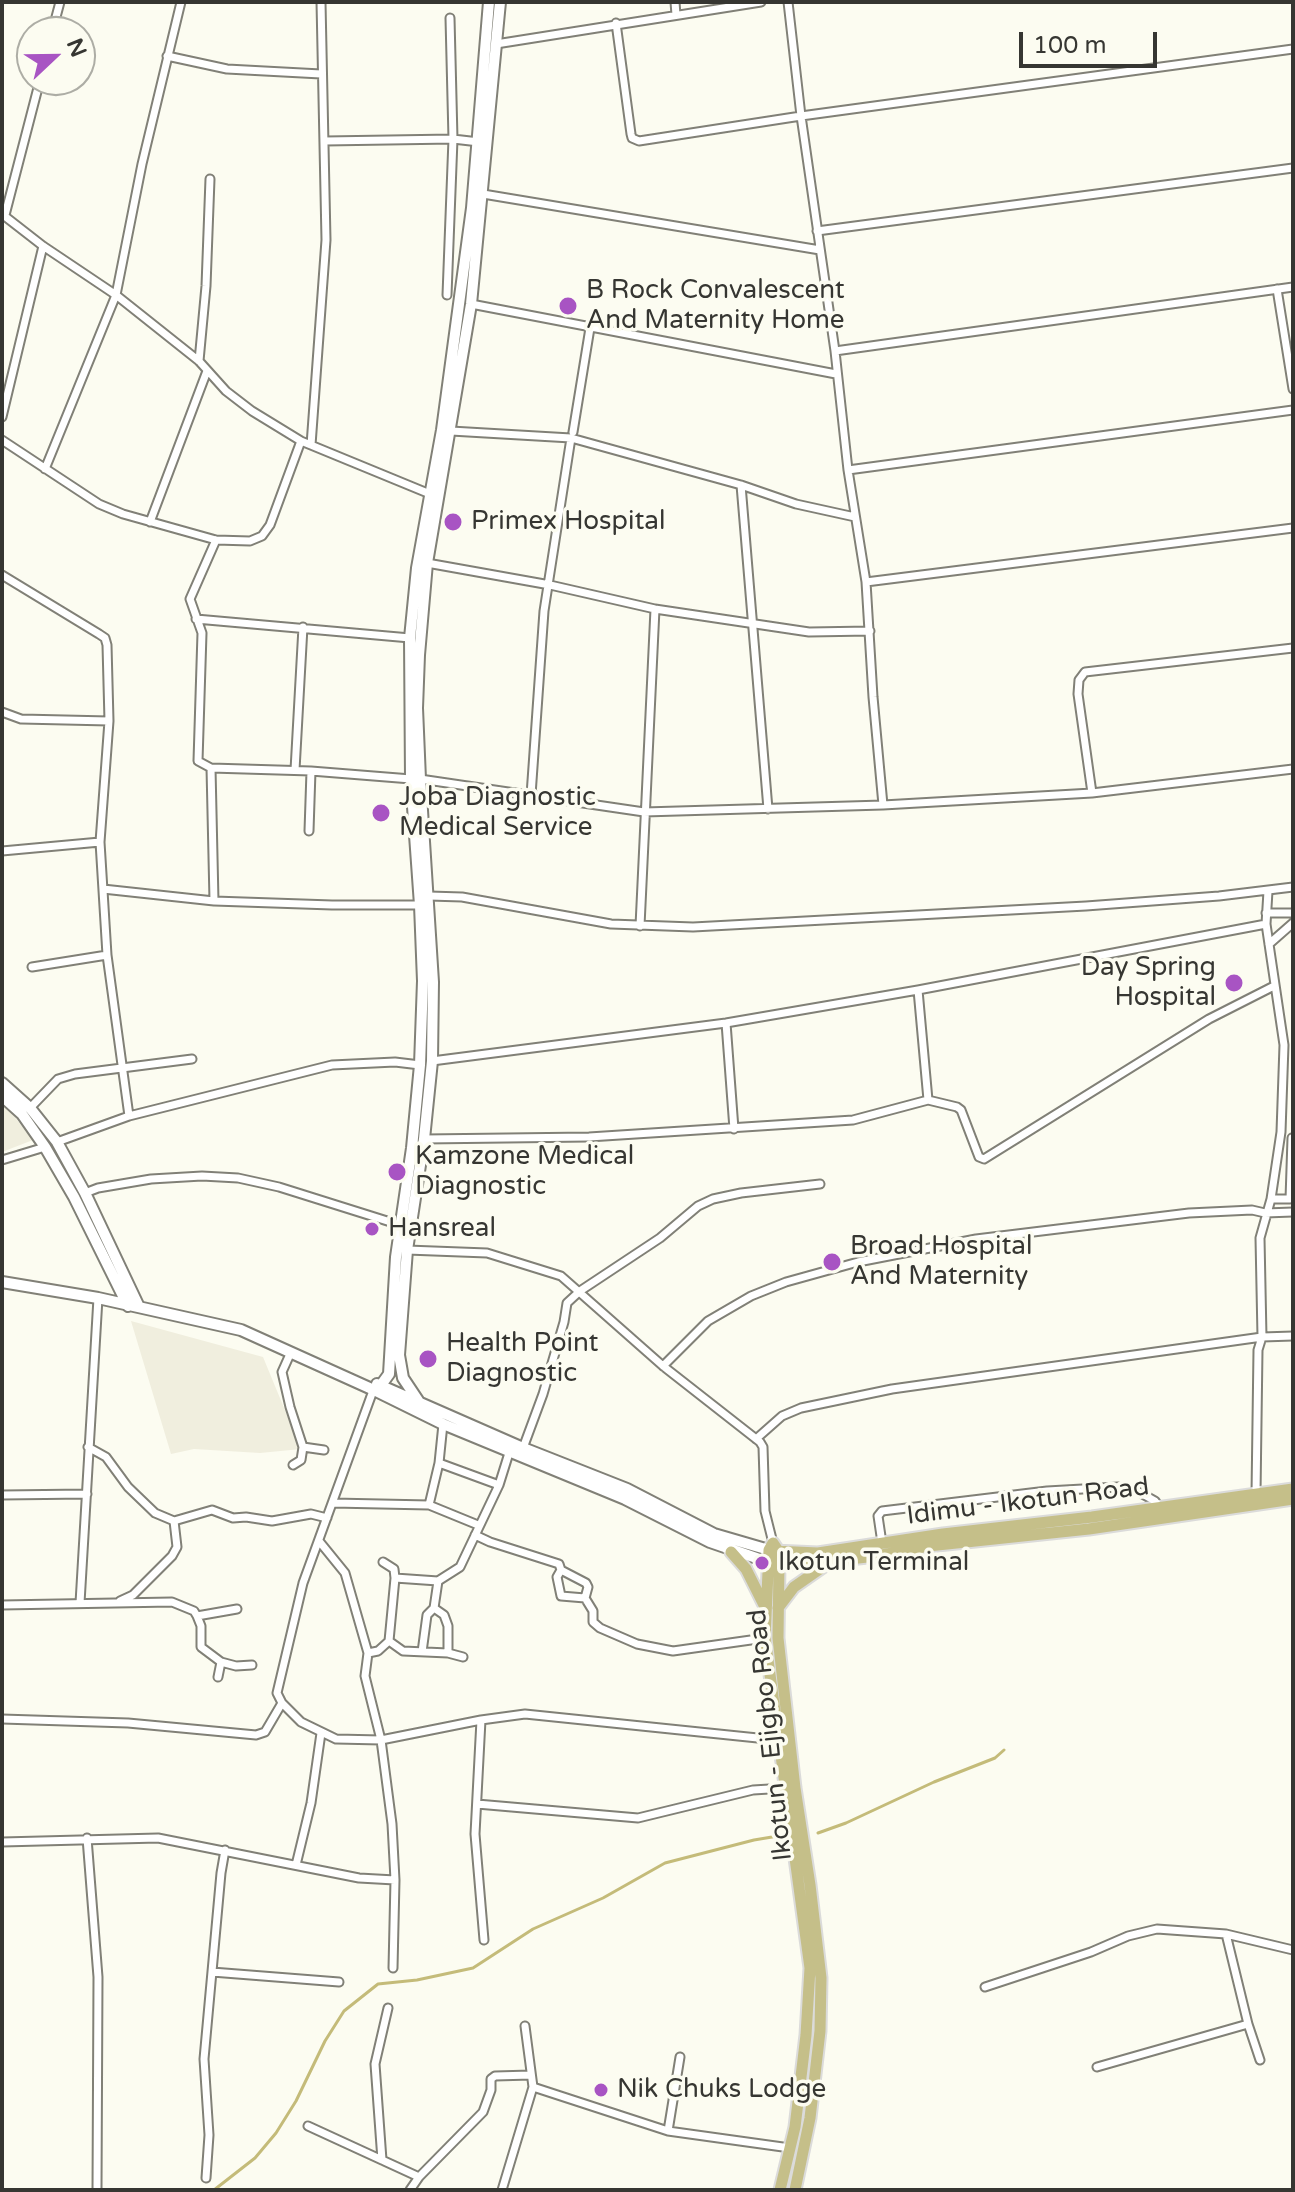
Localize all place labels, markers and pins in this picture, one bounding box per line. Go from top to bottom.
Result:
place label: B Rock Convalescent And Maternity Home [586,275,845,336]
marker: B Rock Convalescent And Maternity Home [557,295,579,317]
place label: Primex Hospital [471,506,665,538]
marker: Primex Hospital [442,511,464,533]
place label: Joba Diagnostic Medical Service [399,782,596,844]
marker: Joba Diagnostic Medical Service [370,802,392,824]
place label: Day Spring Hospital [1081,952,1216,1014]
marker: Day Spring Hospital [1223,972,1245,994]
place label: Kamzone Medical Diagnostic [415,1141,634,1202]
marker: Kamzone Medical Diagnostic [386,1161,408,1183]
place label: Hansreal [388,1213,496,1245]
marker: Hansreal [363,1220,381,1238]
place label: Broad Hospital And Maternity [850,1231,1032,1292]
marker: Broad Hospital And Maternity [821,1251,843,1273]
place label: Health Point Diagnostic [446,1328,598,1390]
marker: Health Point Diagnostic [417,1348,439,1370]
place label: Ikotun Terminal [778,1547,969,1579]
marker: Ikotun Terminal [753,1554,771,1572]
place label: Nik Chuks Lodge [617,2074,826,2106]
marker: Nik Chuks Lodge [592,2081,610,2099]

